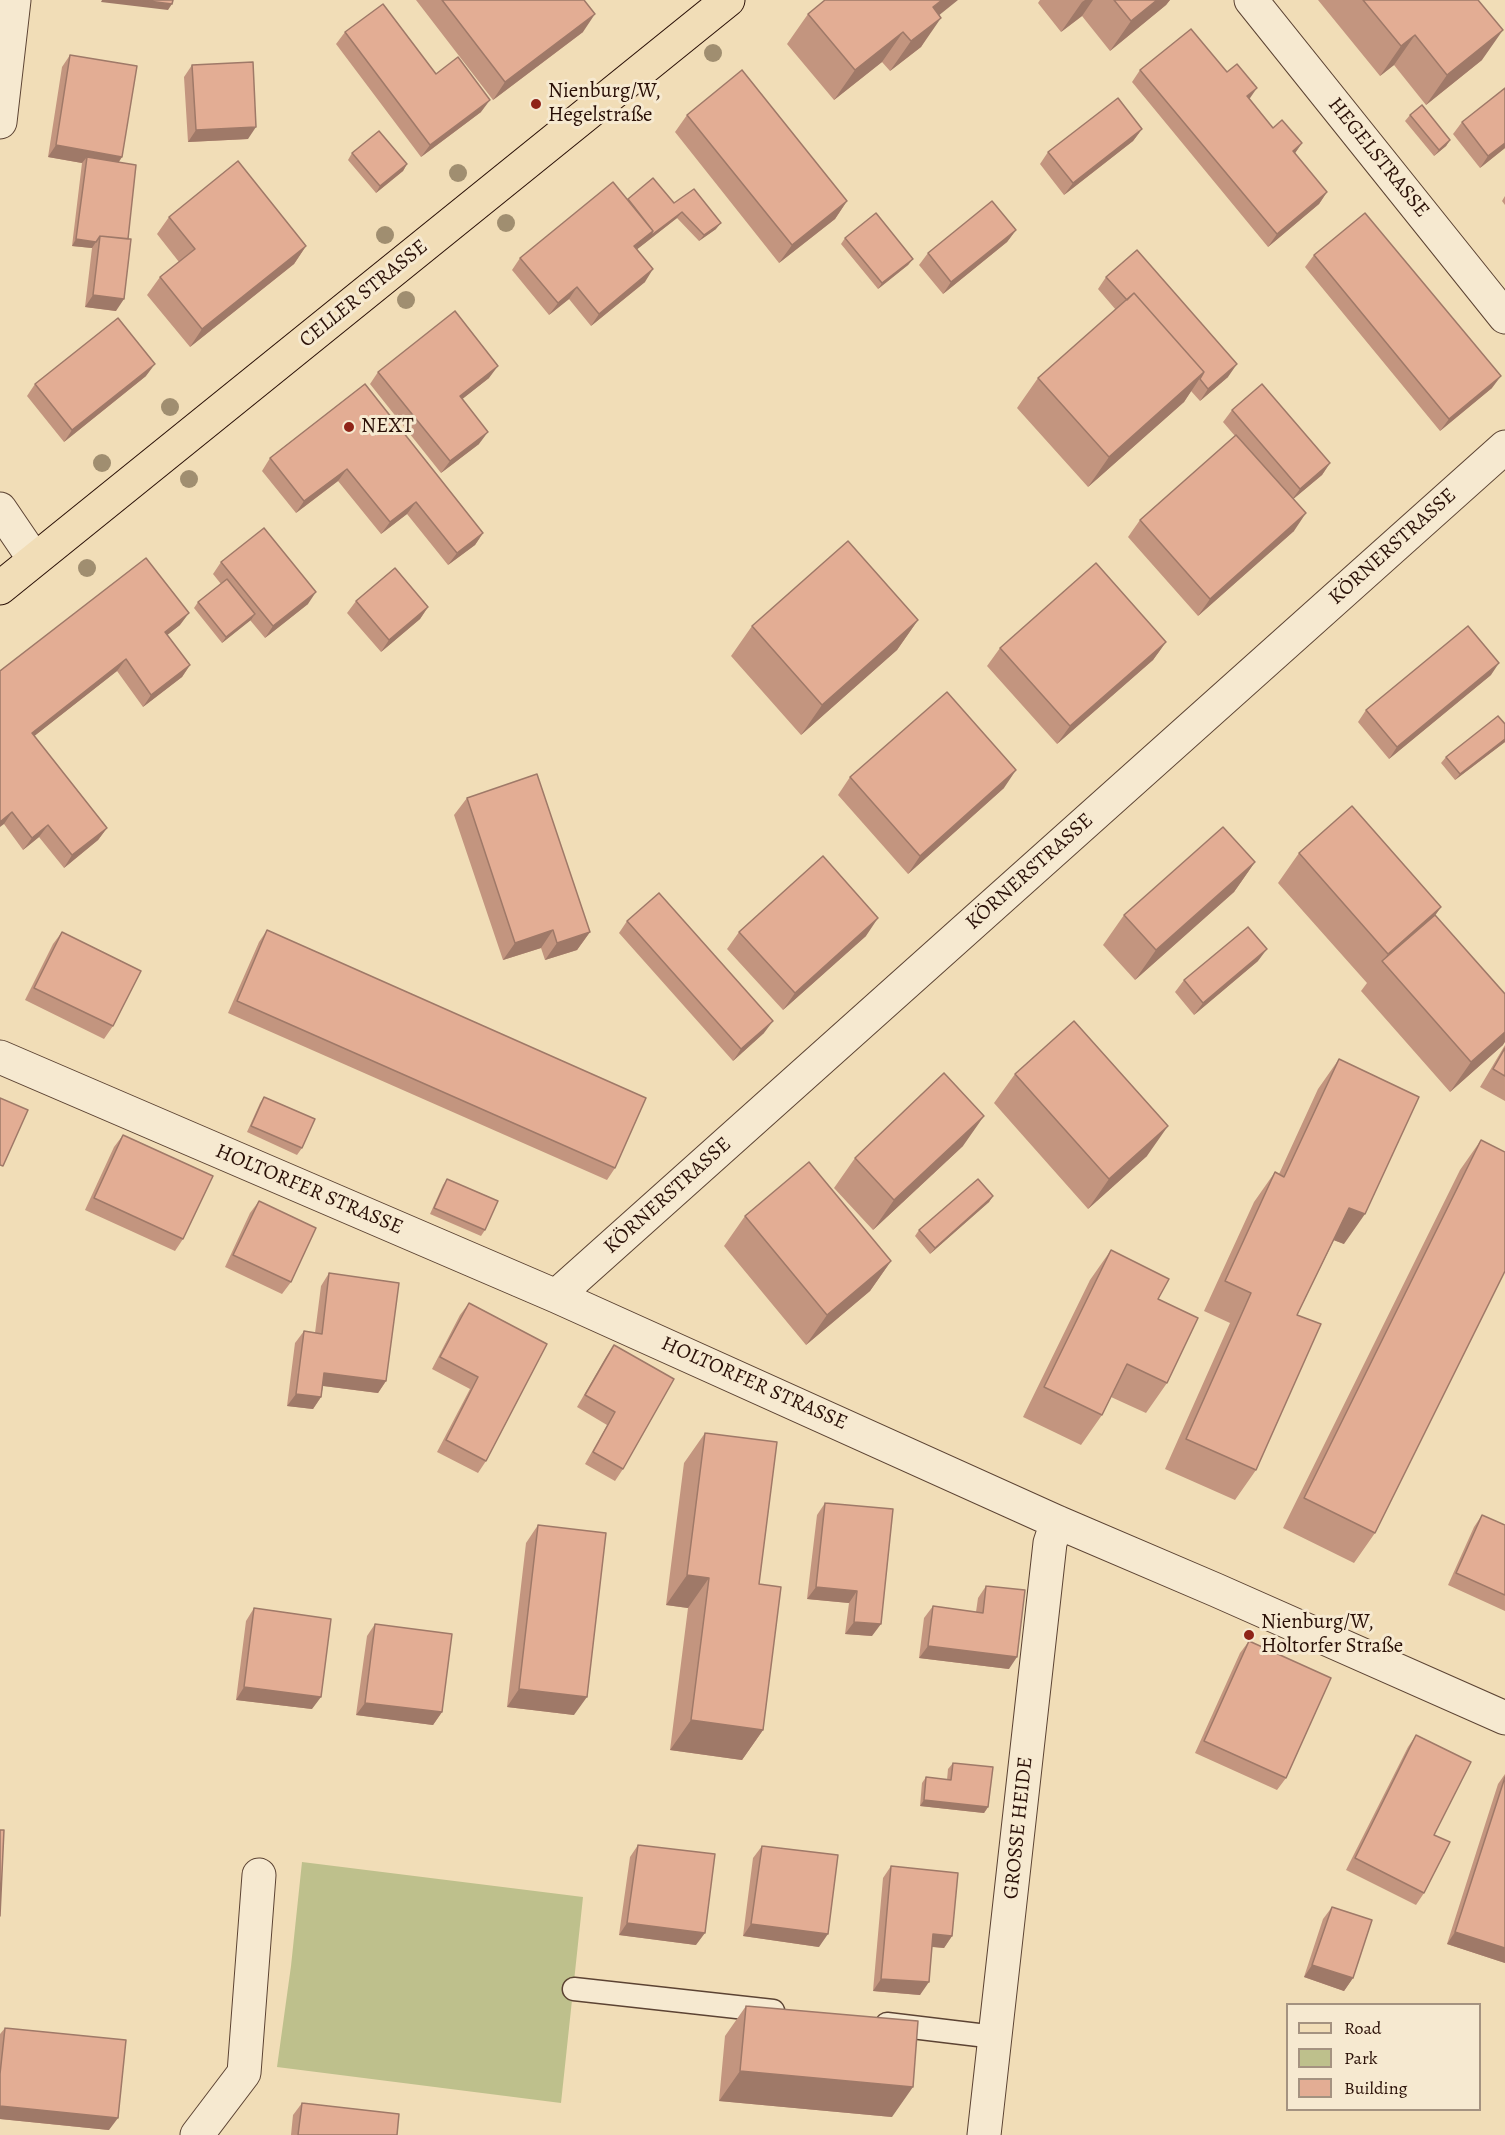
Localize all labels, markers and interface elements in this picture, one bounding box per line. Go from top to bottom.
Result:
place label: Nienburg/W, Hegelstraße [548,79,661,129]
street label: HEGELSTRASSE [1322,93,1434,223]
marker: Nienburg/W, Hegelstraße [529,97,543,111]
street label: CELLER STRASSE [295,235,433,353]
place label: NEXT [361,414,414,440]
marker: NEXT [342,420,356,434]
street label: KÖRNERSTRASSE [1324,483,1462,611]
street label: KÖRNERSTRASSE [961,808,1099,936]
street label: KÖRNERSTRASSE [599,1132,737,1260]
street label: HOLTORFER STRASSE [211,1139,407,1241]
street label: HOLTORFER STRASSE [657,1332,851,1436]
place label: Nienburg/W, Holtorfer Straße [1261,1610,1403,1660]
marker: Nienburg/W, Holtorfer Straße [1242,1628,1256,1642]
street label: GROSSE HEIDE [999,1756,1039,1900]
legend [1286,2003,1481,2111]
text: Road [1344,2016,1381,2040]
text: Park [1344,2046,1378,2070]
text: Building [1344,2076,1408,2100]

